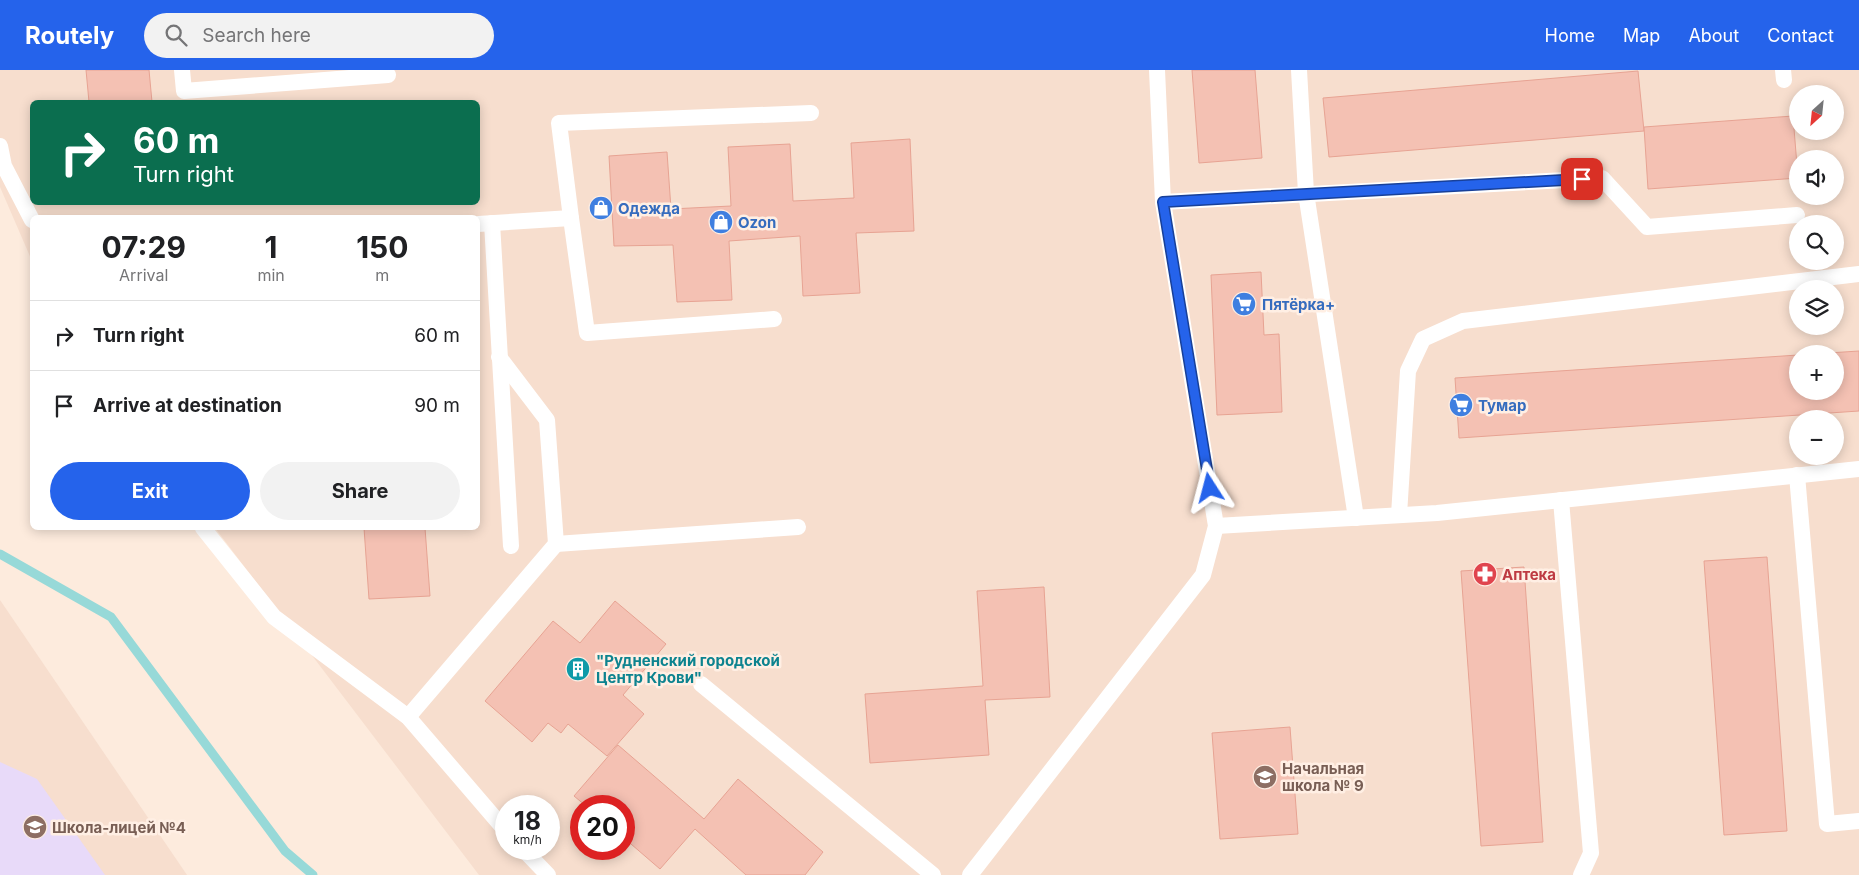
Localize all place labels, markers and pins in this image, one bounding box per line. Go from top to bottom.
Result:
pin [1561,158,1603,200]
shop icon: Одежда [588,195,614,221]
place label: Одежда [618,199,680,218]
shop icon: Ozon [708,209,734,235]
place label: Ozon [738,213,776,232]
supermarket icon: Пятёрка+ [1231,291,1257,317]
place label: Пятёрка+ [1262,295,1335,314]
supermarket icon: Тумар [1448,392,1474,418]
place label: Тумар [1478,396,1526,415]
pharmacy icon: Аптека [1472,561,1498,587]
place label: Аптека [1502,565,1556,584]
place label: "Рудненский городской Центр Крови" [596,651,780,687]
building icon: "Рудненский городской Центр Крови" [565,656,591,682]
place label: Начальная школа № 9 [1282,759,1364,795]
school or university icon: Начальная школа № 9 [1252,764,1278,790]
school or university icon: Школа-лицей №4 [22,814,48,840]
place label: Школа-лицей №4 [52,818,186,837]

